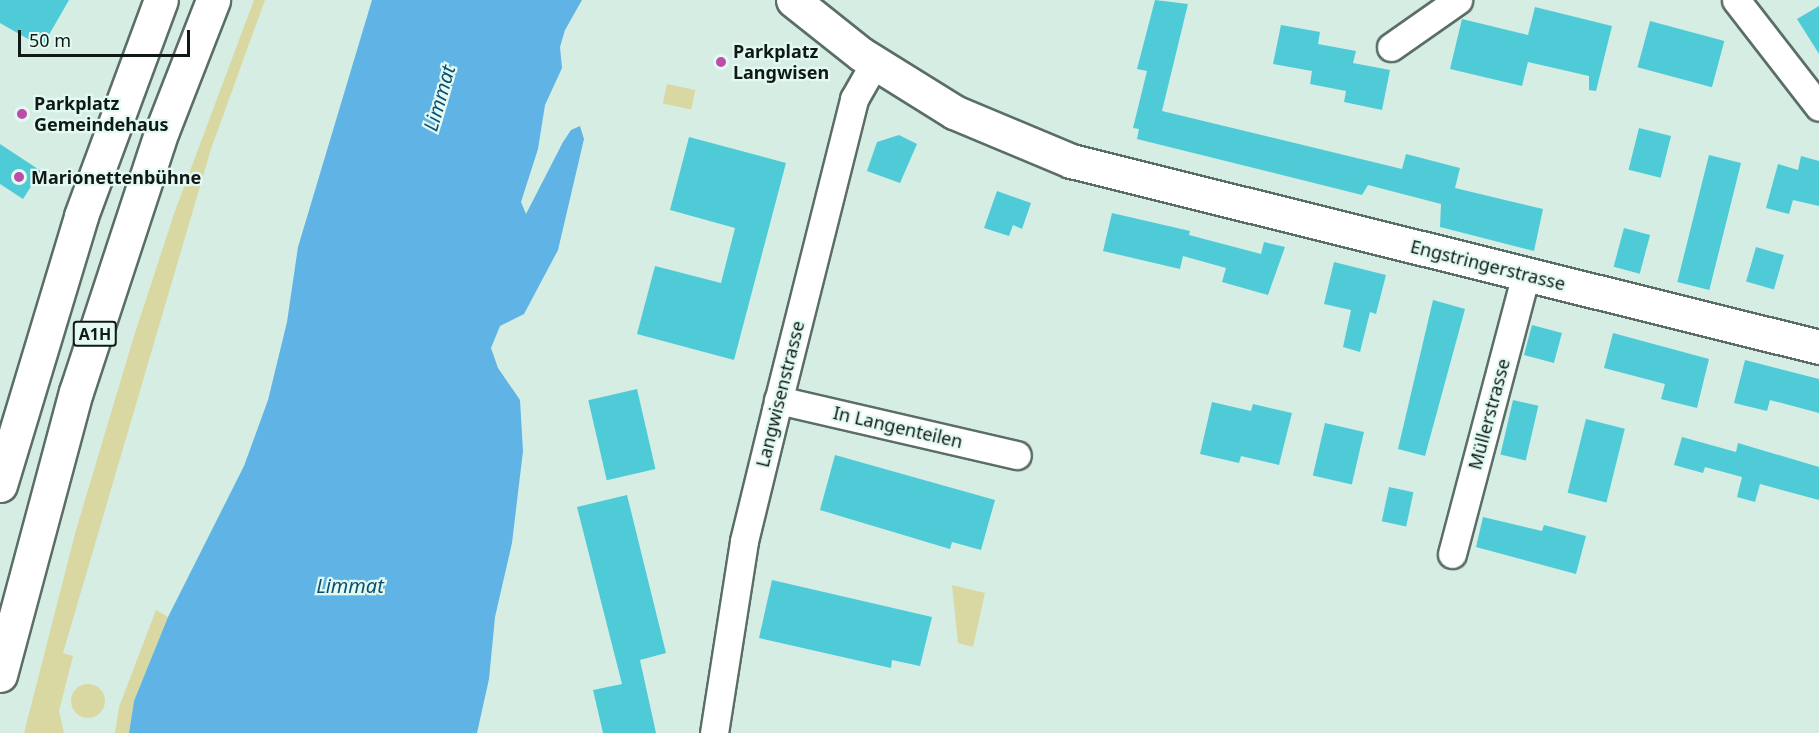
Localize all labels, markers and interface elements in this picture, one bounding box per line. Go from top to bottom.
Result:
scale bar [21,18,194,56]
text: 50 m [29,28,71,52]
place label: Parkplatz Langwisen [733,41,829,84]
marker: Parkplatz Langwisen [714,55,728,69]
water label: Limmat [418,62,460,134]
place label: Parkplatz Gemeindehaus [34,93,168,136]
marker: Parkplatz Gemeindehaus [15,107,29,121]
place label: Marionettenbühne [31,166,201,188]
marker: Marionettenbühne [12,170,26,184]
street label: Engstringerstrasse [1408,235,1568,295]
street label: Langwisenstrasse [751,319,809,469]
road number: A1H [72,321,118,347]
street label: Müllerstrasse [1464,356,1514,472]
street label: In Langenteilen [831,402,965,452]
water label: Limmat [316,573,384,597]

